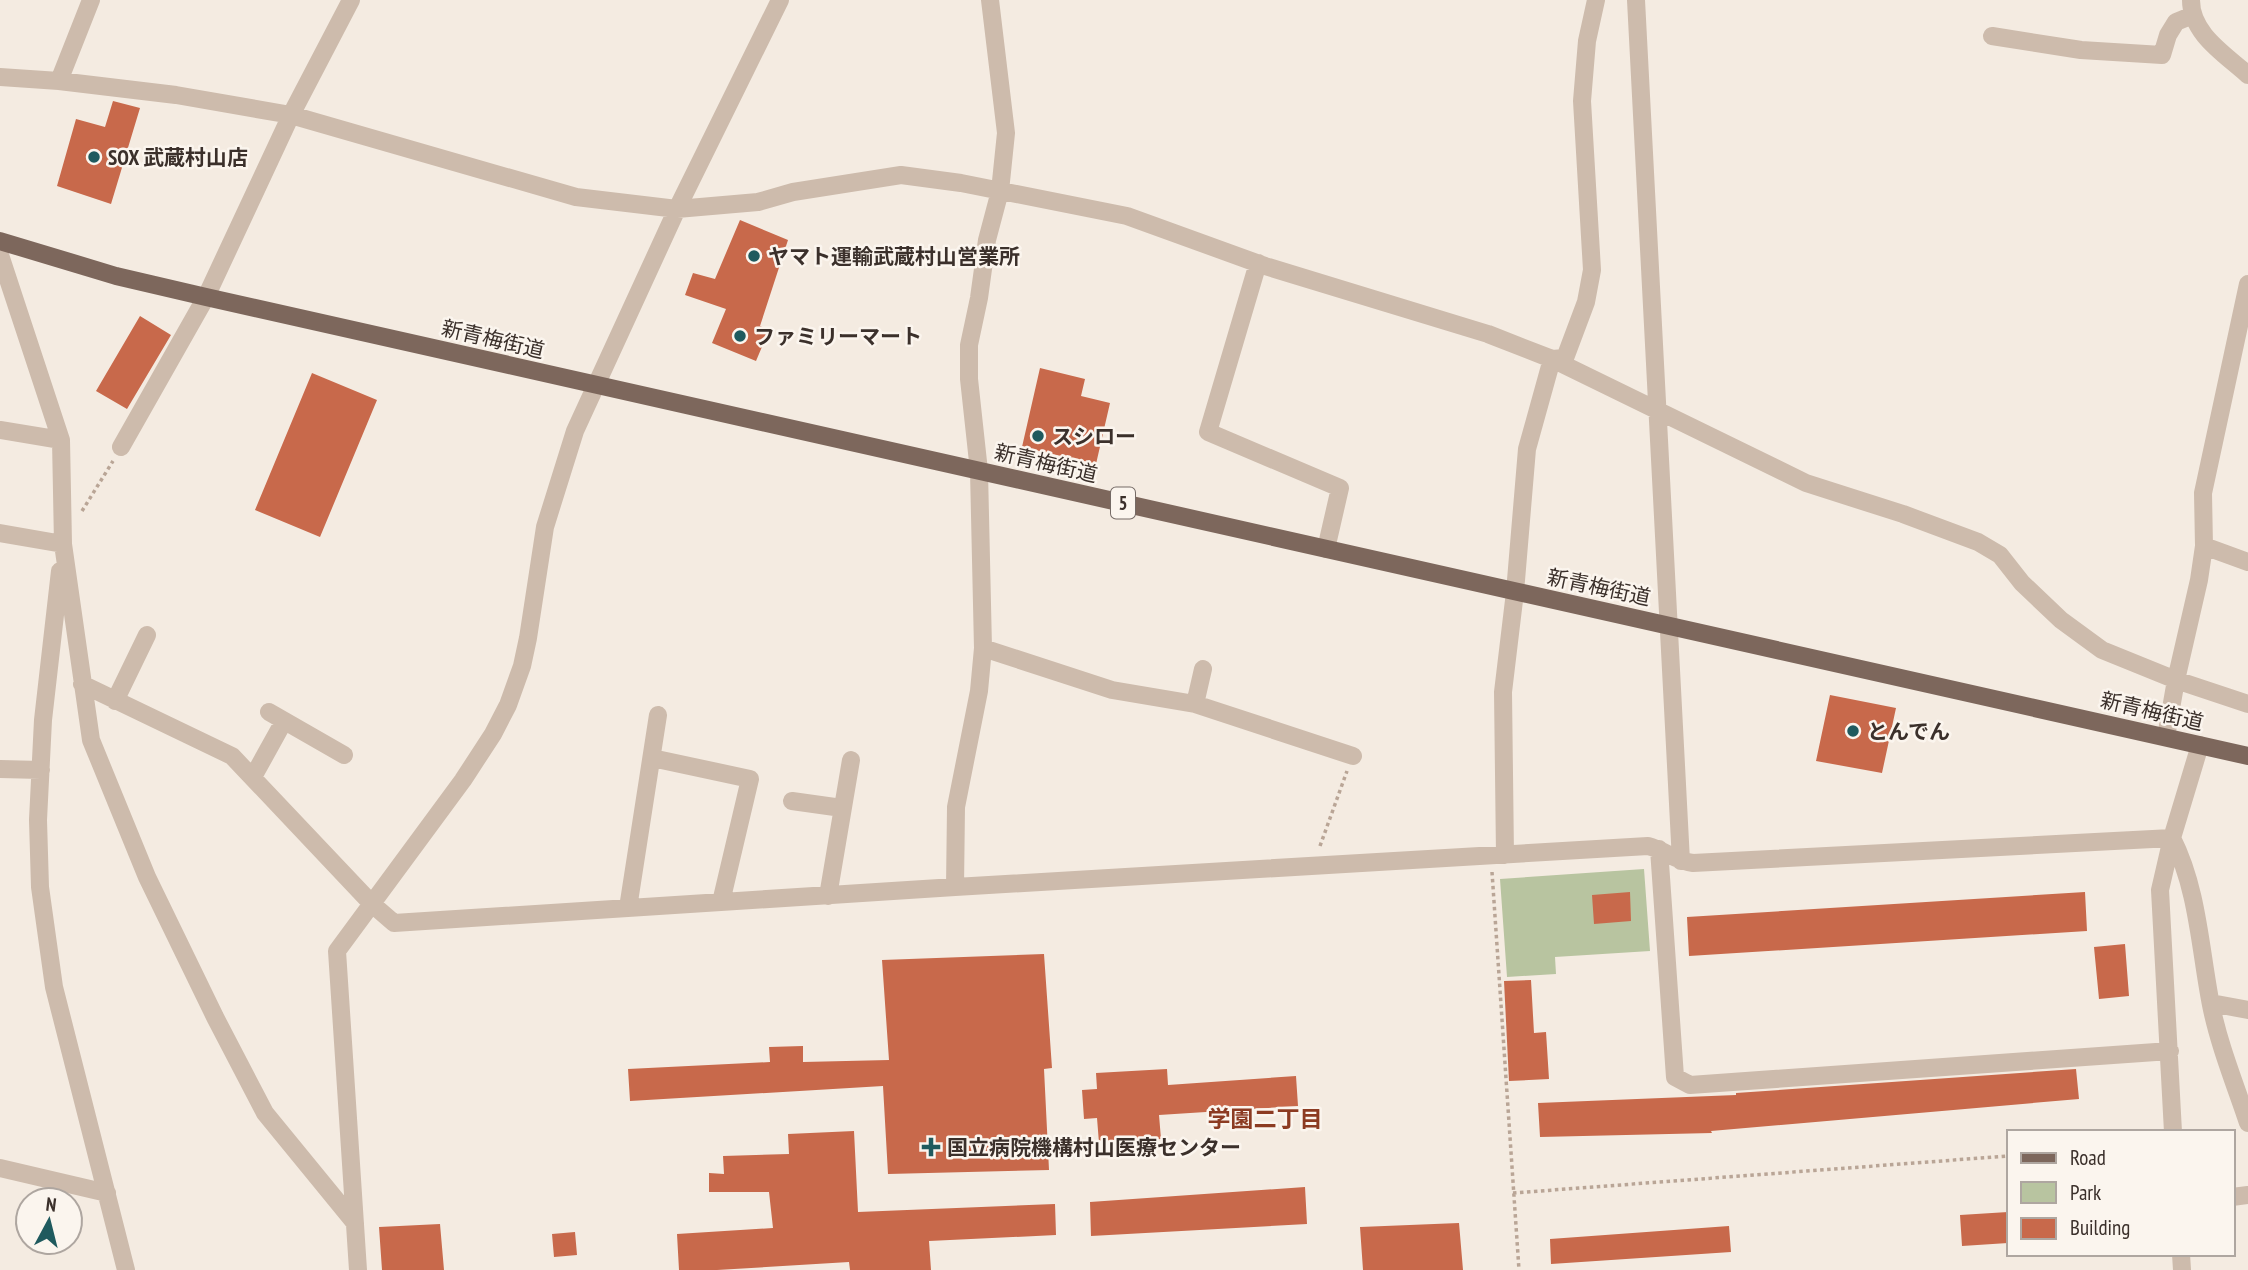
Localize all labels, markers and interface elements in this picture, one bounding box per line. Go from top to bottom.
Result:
place label: SOX 武蔵村山店 [108,144,248,171]
marker: SOX 武蔵村山店 [86,149,102,165]
place label: ヤマト運輸武蔵村山営業所 [768,243,1020,270]
marker: ヤマト運輸武蔵村山営業所 [746,248,762,264]
street label: 新青梅街道 [439,314,547,364]
place label: ファミリーマート [754,323,922,350]
marker: ファミリーマート [732,328,748,344]
place label: スシロー [1052,423,1136,450]
marker: スシロー [1030,428,1046,444]
street label: 新青梅街道 [992,438,1100,488]
road number: 5 [1111,488,1135,518]
street label: 新青梅街道 [1545,563,1653,611]
street label: 新青梅街道 [2098,686,2206,736]
place label: とんでん [1867,718,1950,745]
marker: とんでん [1845,723,1861,739]
district label: 学園二丁目 [1208,1104,1323,1133]
legend [2007,1130,2234,1256]
place label: 国立病院機構村山医療センター [947,1134,1241,1161]
marker: 国立病院機構村山医療センター [921,1137,941,1157]
text: Road [2070,1144,2106,1171]
text: Park [2070,1179,2101,1206]
north arrow [14,1186,84,1256]
text: N [45,1192,58,1217]
text: Building [2070,1214,2130,1241]

